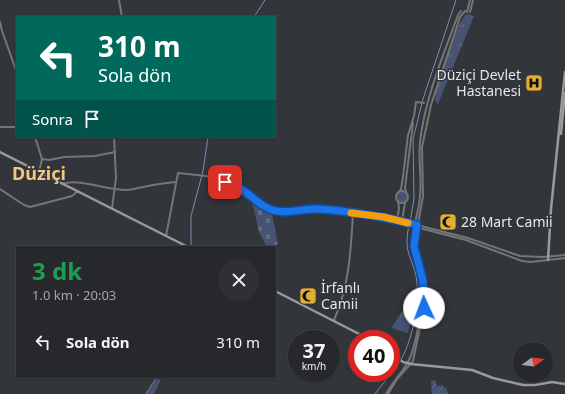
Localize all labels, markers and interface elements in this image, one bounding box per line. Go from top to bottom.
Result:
text: 310 m [98,27,181,65]
icon: left [32,32,84,84]
text: Sola dön [98,63,171,87]
place label: Düziçi Devlet Hastanesi [436,65,521,100]
hospital icon: Düziçi Devlet Hastanesi [524,73,544,93]
icon: arrive [81,108,103,130]
text: Sonra [32,109,73,129]
district label: Düziçi [12,161,66,185]
pin [208,165,242,199]
icon: arrive [214,171,236,193]
mosque icon: 28 Mart Camii [438,212,458,232]
place label: 28 Mart Camii [461,212,553,231]
text: 3 dk [32,254,82,287]
button: close [218,259,260,301]
place label: İrfanlı Camii [321,278,360,313]
text: 1.0 km · 20:03 [32,286,116,304]
mosque icon: İrfanlı Camii [298,286,318,306]
position arrow [403,287,445,329]
speed limit sign: 40 [348,330,400,382]
icon: left [32,331,54,353]
text: Sola dön [66,332,130,352]
text: 310 m [216,332,260,352]
text: 37 [303,337,325,364]
north arrow [513,342,553,382]
map controls [513,342,553,382]
text: km/h [302,359,326,373]

